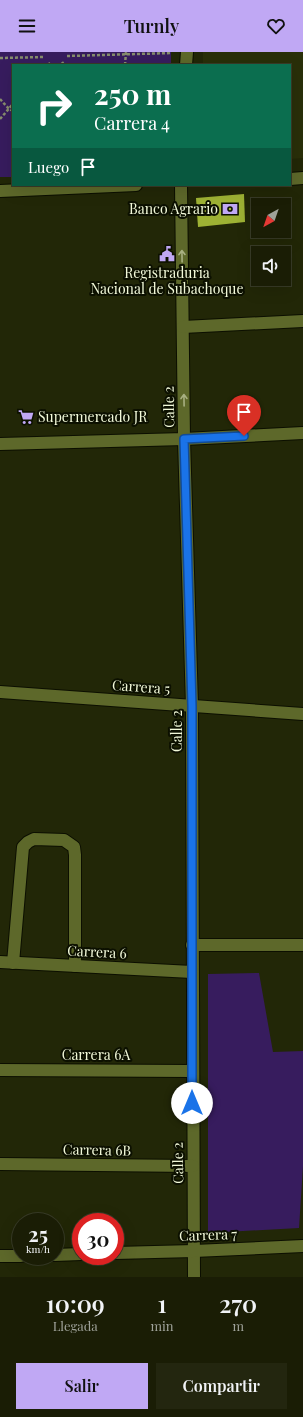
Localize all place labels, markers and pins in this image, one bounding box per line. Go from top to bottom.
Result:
place label: Banco Agrario [129,199,218,218]
bank icon: Banco Agrario [221,200,239,218]
public building icon: Registraduria Nacional de Subachoque [158,245,176,263]
place label: Registraduria Nacional de Subachoque [90,263,244,298]
pin [227,395,261,436]
place label: Supermercado JR [38,407,148,426]
supermarket icon: Supermercado JR [17,408,35,426]

